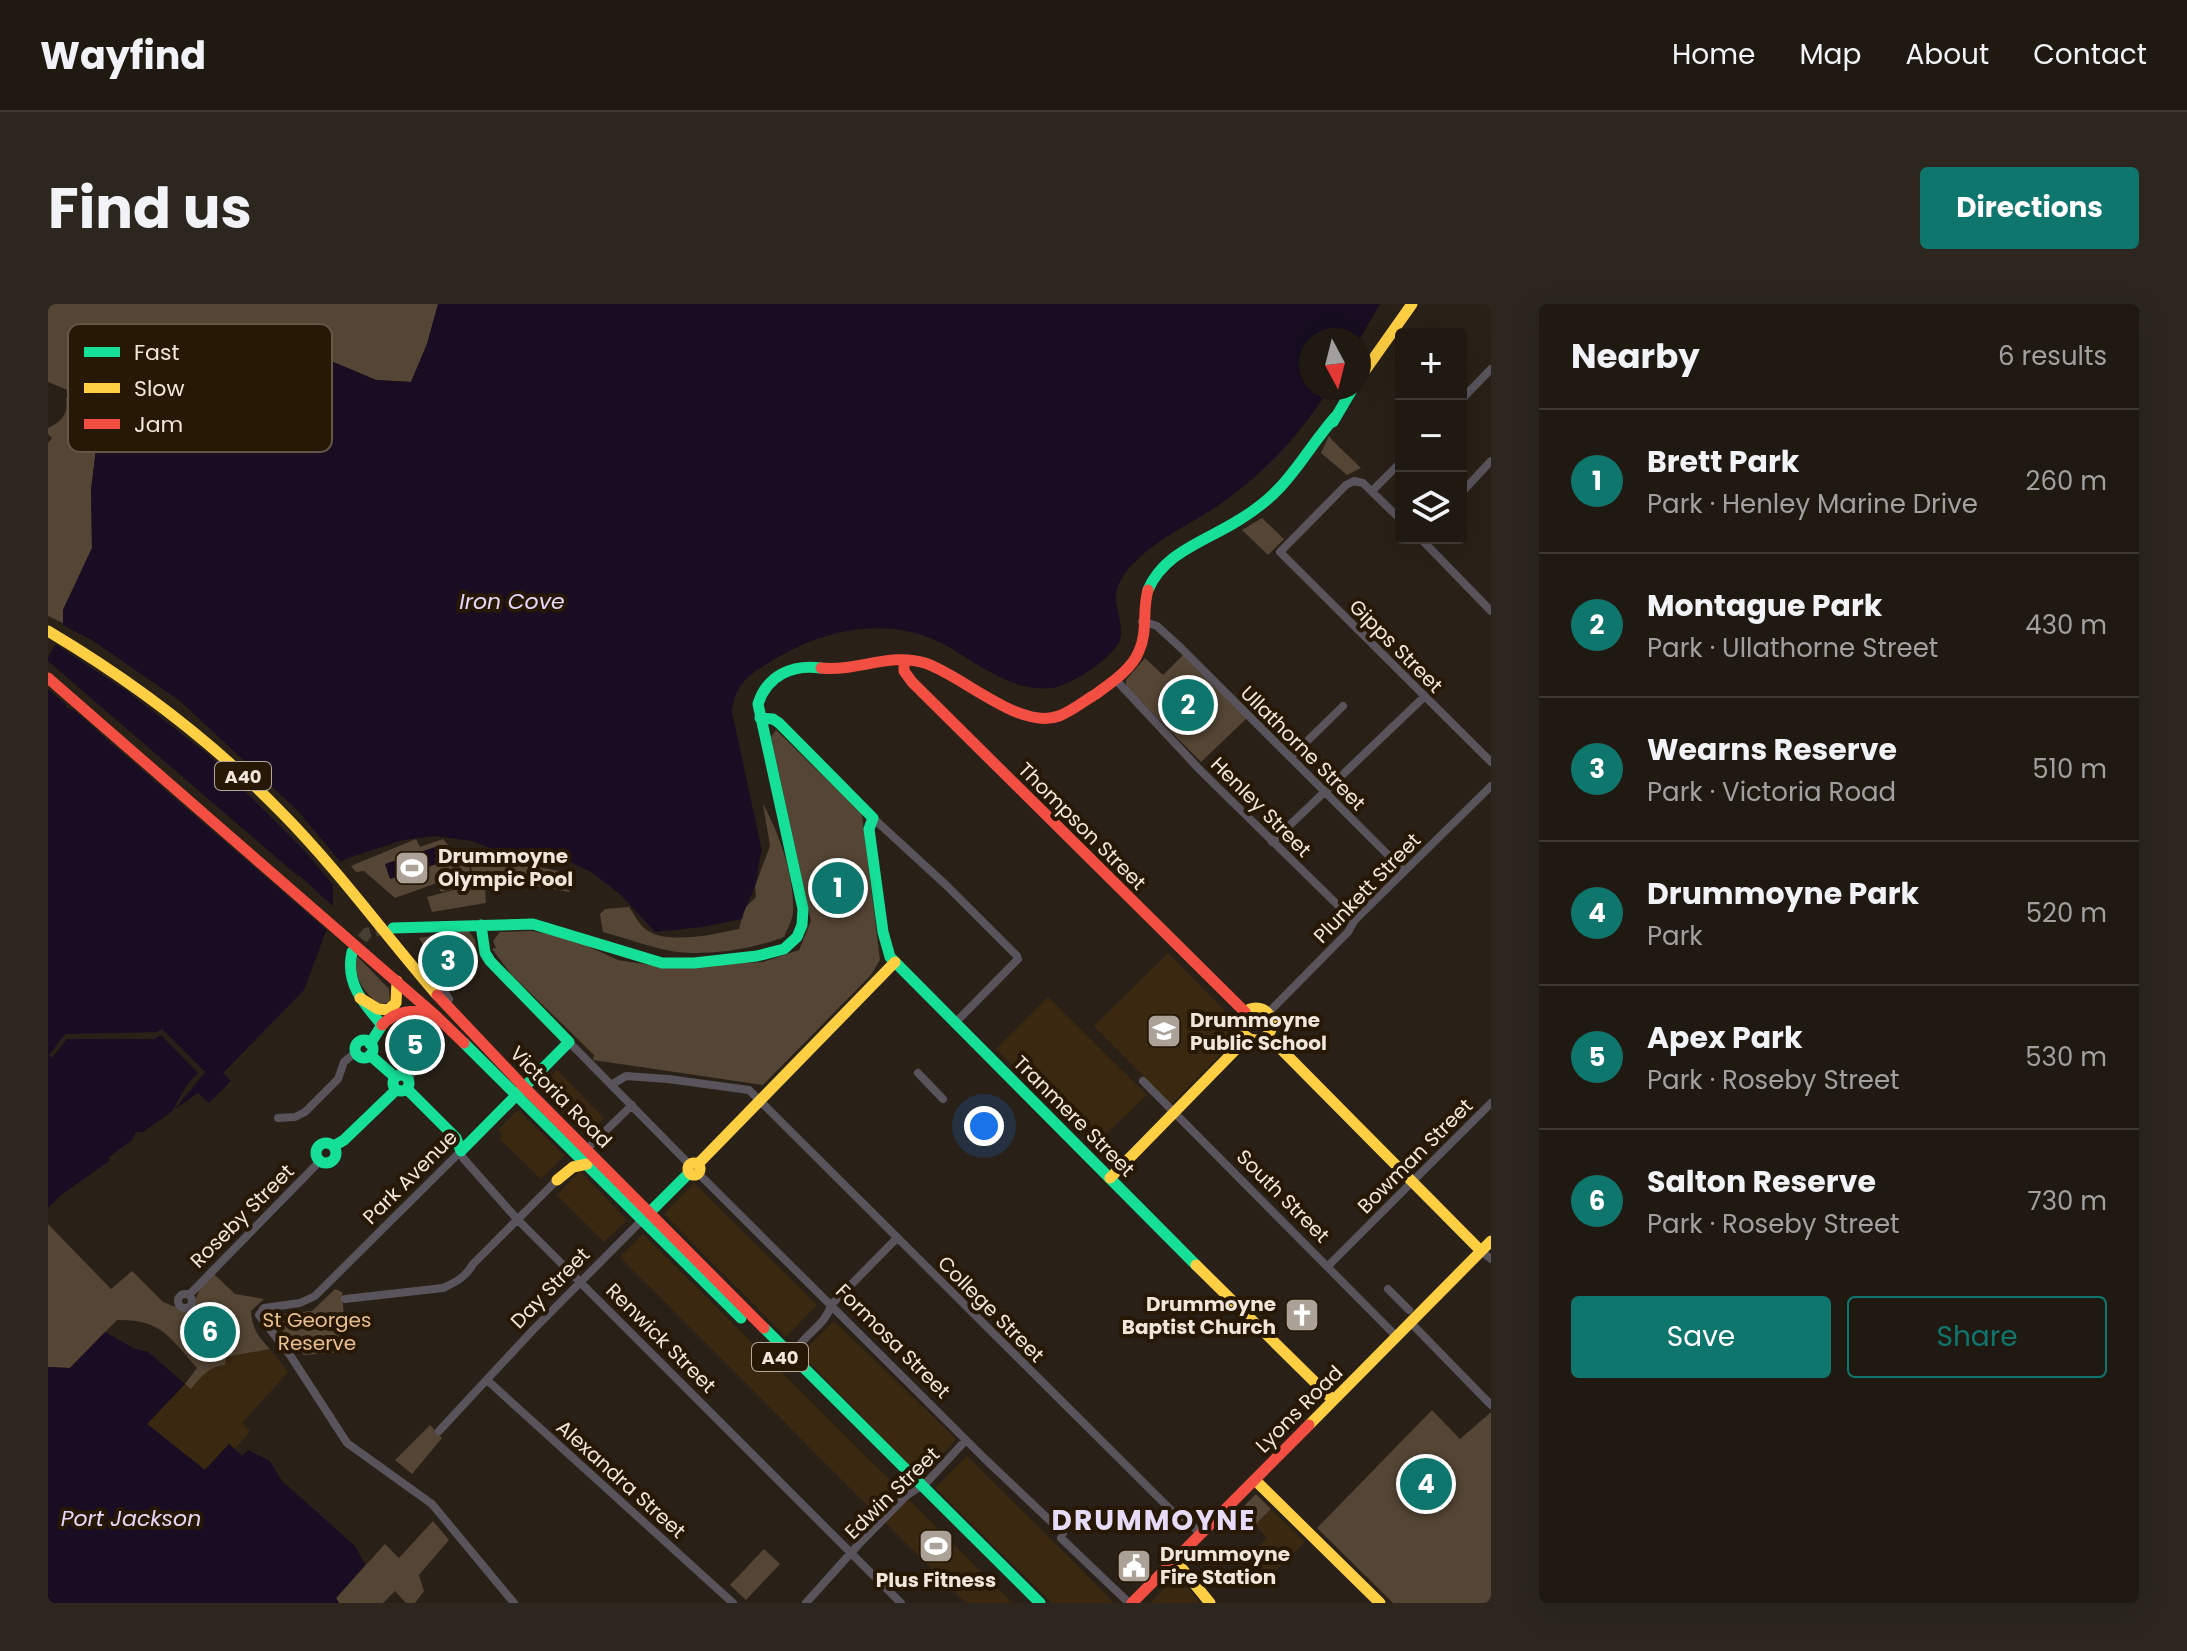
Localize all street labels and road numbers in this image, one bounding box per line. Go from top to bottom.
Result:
street label: Gipps Street [1343,593,1449,699]
street label: Ullathorne Street [1234,679,1372,817]
street label: Henley Street [1205,751,1317,863]
street label: Thompson Street [1012,756,1152,896]
road number: A40 [215,762,271,790]
street label: Plunkett Street [1307,827,1427,949]
street label: Victoria Road [504,1040,618,1154]
street label: Tranmere Street [1007,1049,1141,1183]
street label: Bowman Street [1351,1092,1479,1220]
street label: Park Avenue [357,1124,463,1230]
street label: South Street [1230,1143,1336,1249]
street label: Roseby Street [184,1158,300,1274]
street label: Day Street [504,1241,596,1335]
street label: College Street [931,1249,1051,1369]
street label: Renwick Street [600,1277,722,1399]
street label: Formosa Street [829,1277,957,1405]
road number: A40 [752,1343,808,1371]
street label: Lyons Road [1249,1359,1349,1459]
street label: Alexandra Street [550,1413,692,1545]
street label: Edwin Street [838,1441,946,1545]

